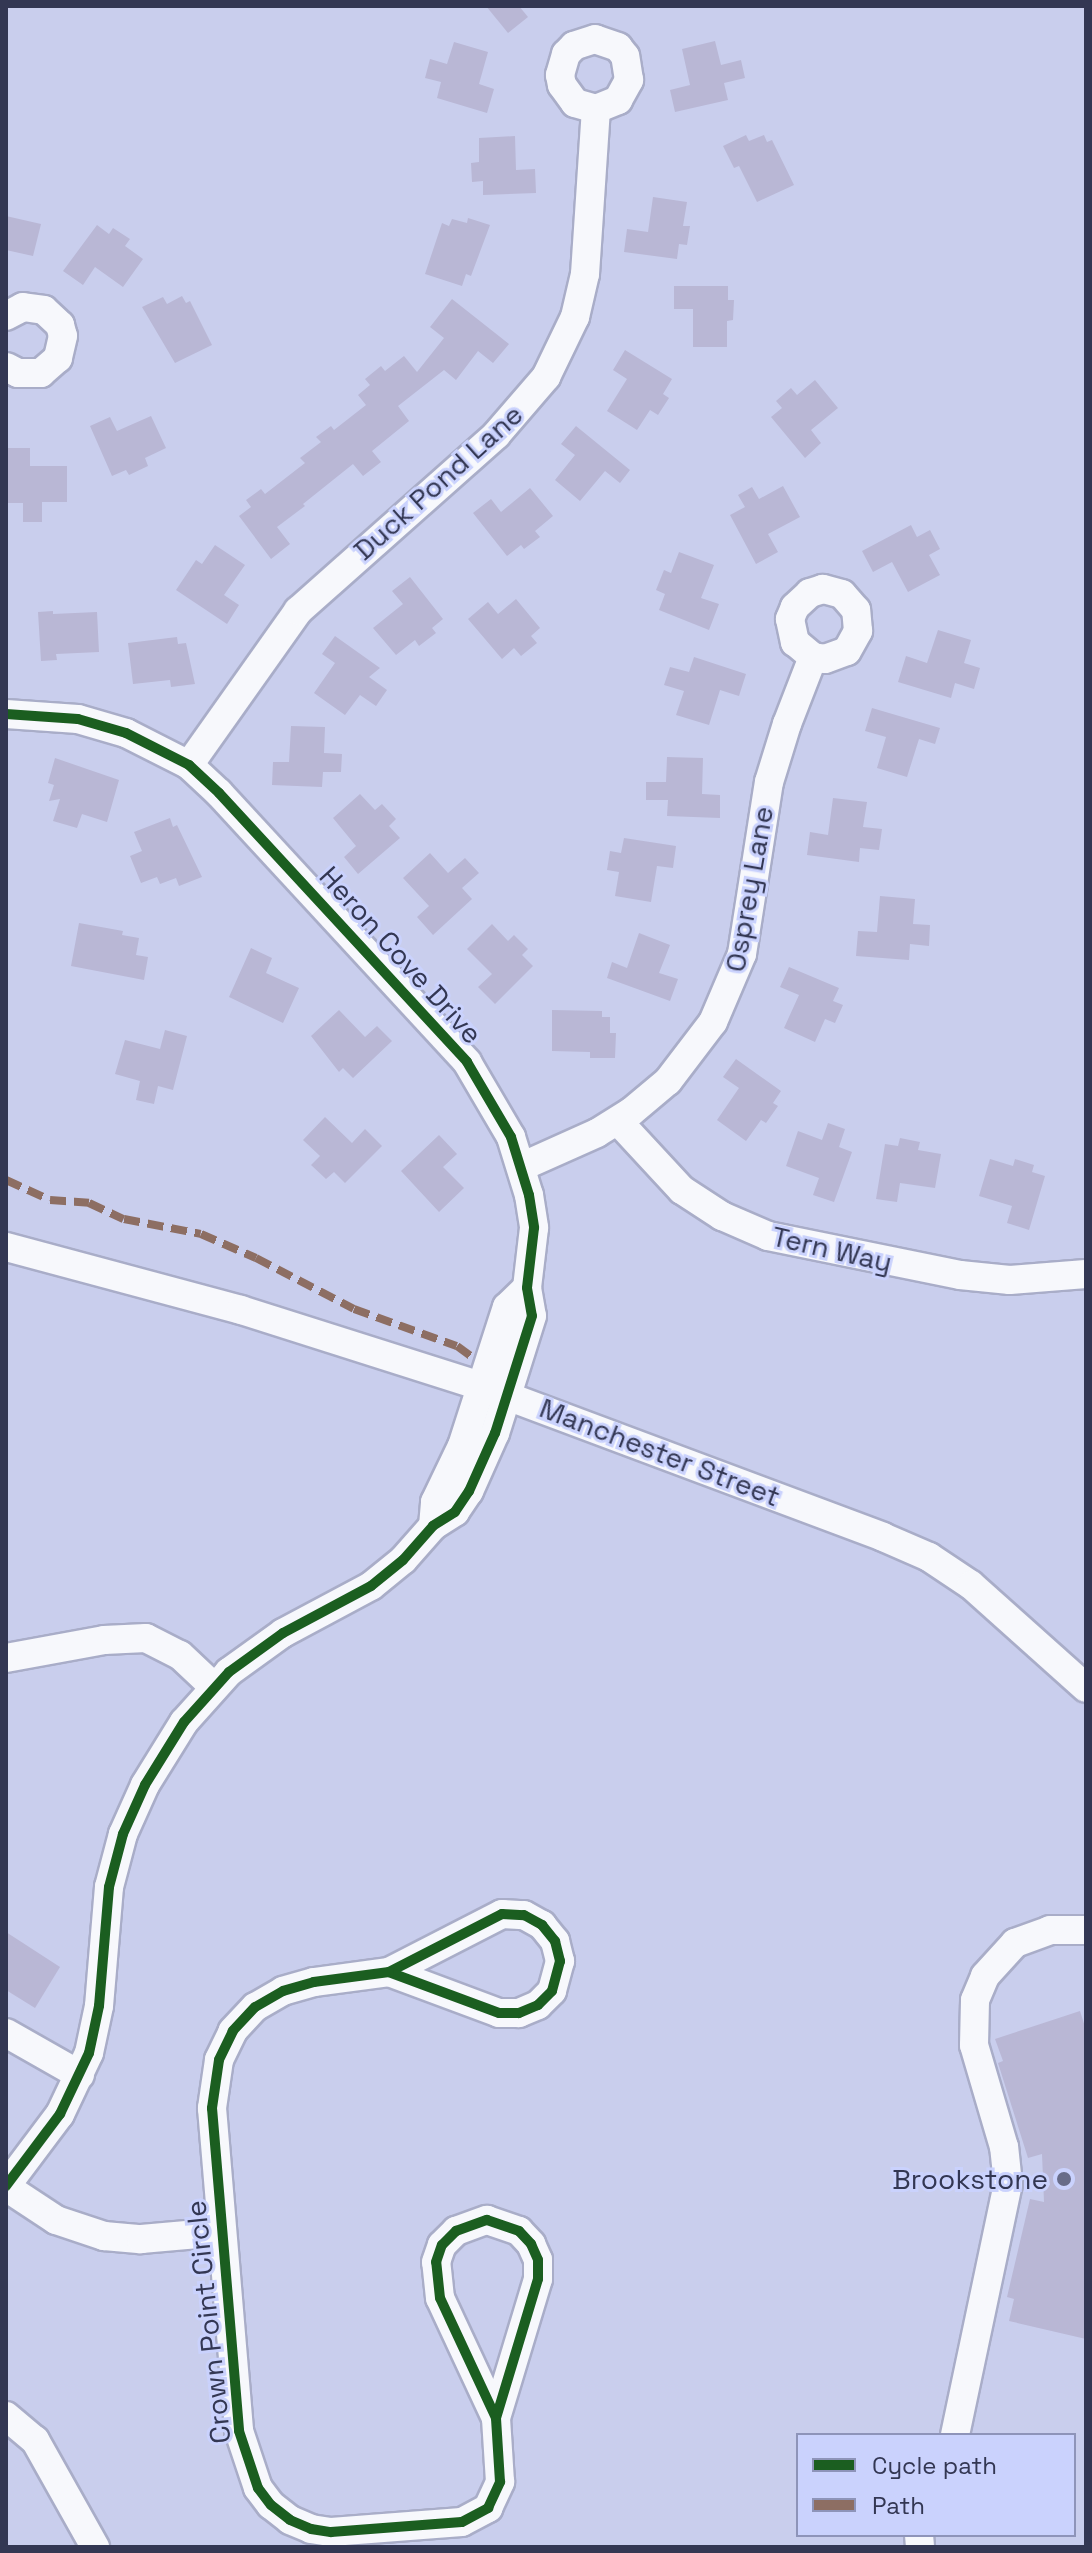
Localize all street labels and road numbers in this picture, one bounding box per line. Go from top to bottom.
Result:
street label: Duck Pond Lane [347,397,529,567]
street label: Osprey Lane [718,804,780,974]
street label: Heron Cove Drive [313,860,489,1050]
street label: Tern Way [769,1219,895,1279]
street label: Manchester Street [535,1391,785,1513]
street label: Crown Point Circle [179,2199,237,2445]

